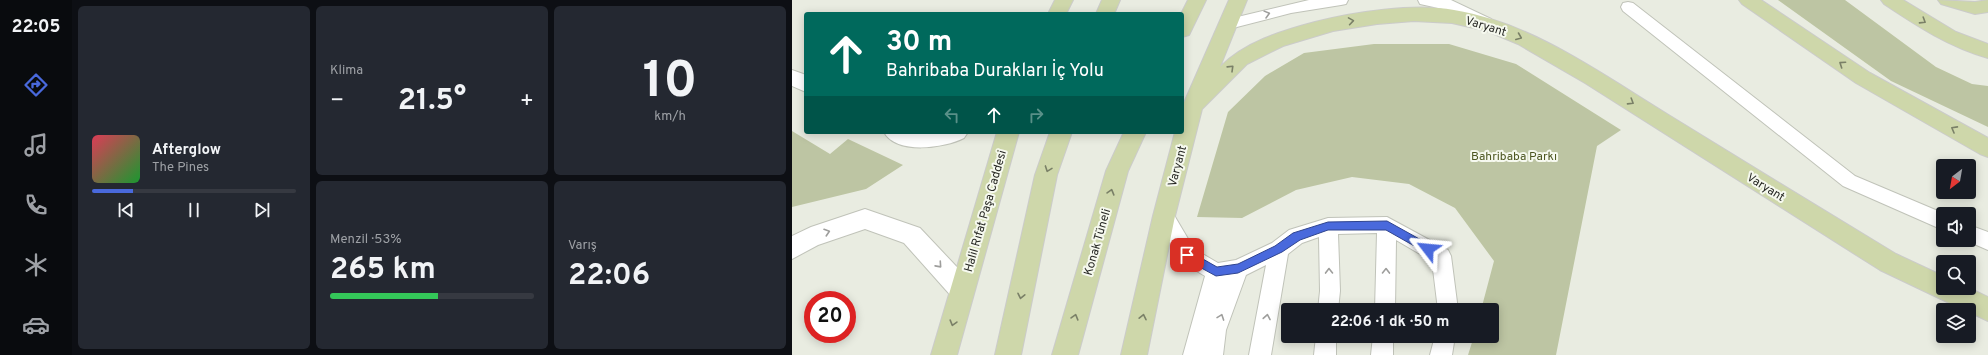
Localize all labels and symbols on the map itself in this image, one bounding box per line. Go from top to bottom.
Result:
one-way arrow [1263,11,1270,19]
street label: Varyant [1463,13,1508,41]
one-way arrow [1919,16,1926,23]
one-way arrow [1348,17,1354,26]
one-way arrow [1515,32,1522,40]
one-way arrow [1839,61,1846,69]
one-way arrow [1226,65,1234,73]
one-way arrow [1627,98,1634,105]
one-way arrow [1951,127,1958,134]
street label: Varyant [1165,144,1191,189]
street label: Halil Rıfat Paşa Caddesi [961,149,1011,274]
park label: Bahribaba Parkı [1471,149,1557,165]
north arrow [1936,159,1976,199]
one-way arrow [1044,165,1052,172]
street label: Varyant [1743,170,1787,206]
one-way arrow [1106,189,1115,196]
street label: Konak Tüneli [1081,207,1115,278]
one-way arrow [824,228,831,236]
position arrow [1407,228,1449,270]
pin [1170,238,1204,272]
one-way arrow [935,260,942,268]
one-way arrow [1325,268,1333,274]
one-way arrow [1382,268,1391,274]
speed limit sign: 20 [804,291,856,343]
one-way arrow [1017,293,1025,299]
one-way arrow [1262,313,1271,320]
one-way arrow [1070,314,1079,321]
one-way arrow [1138,314,1146,320]
one-way arrow [1216,314,1225,321]
one-way arrow [949,319,958,326]

